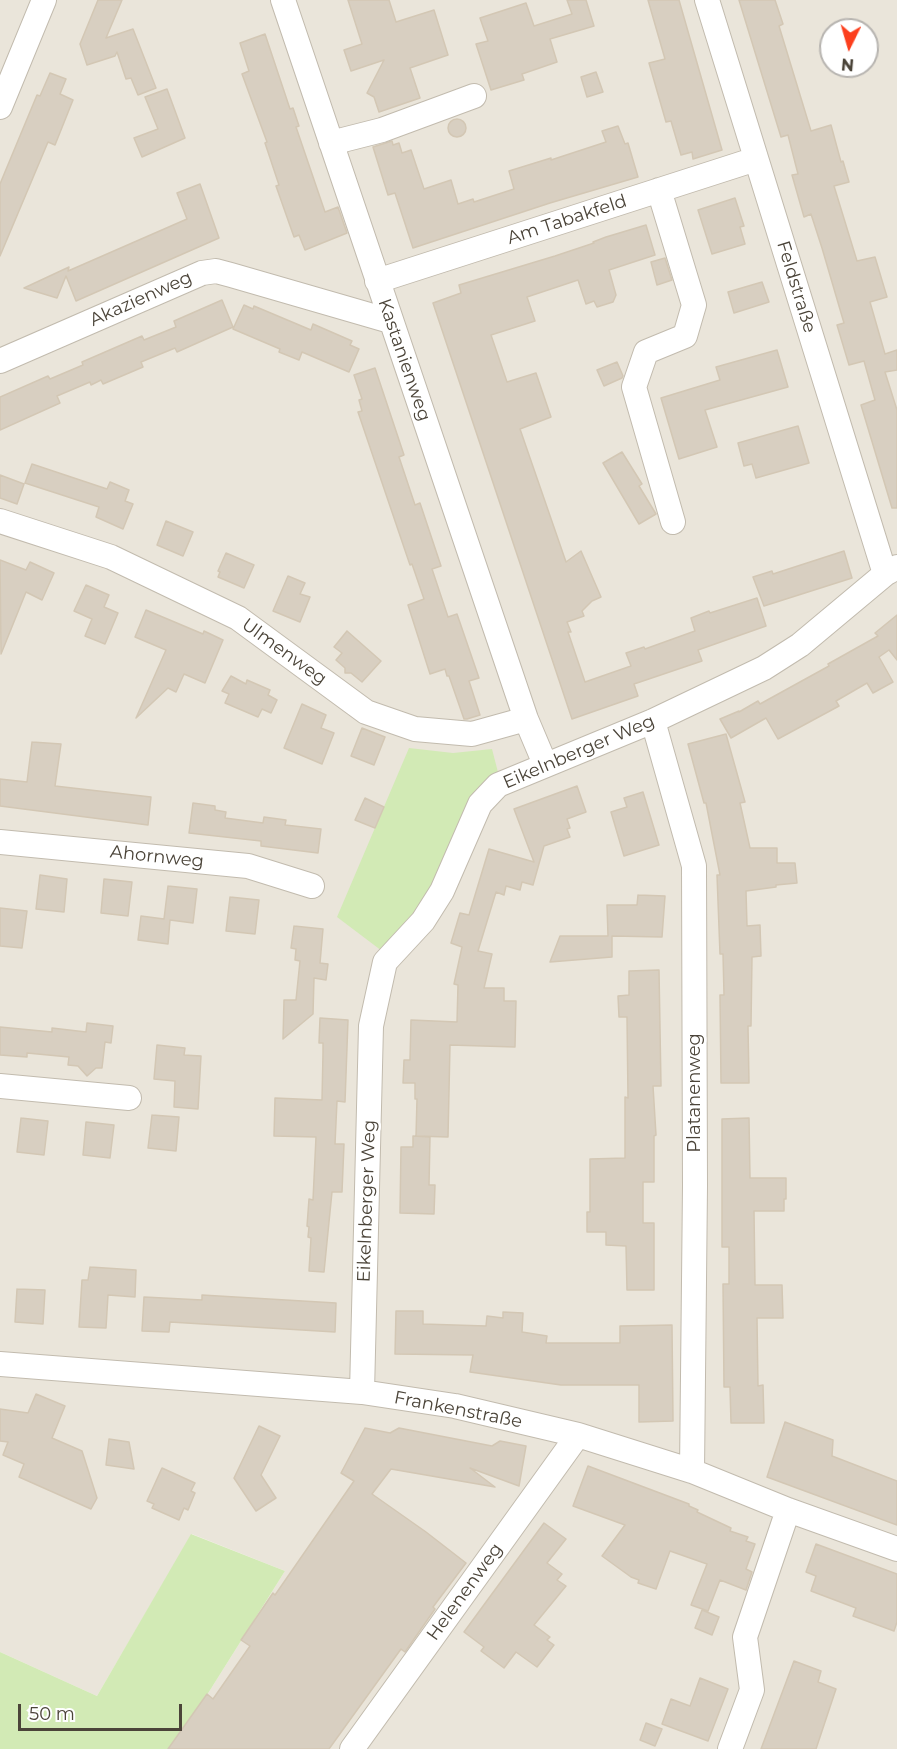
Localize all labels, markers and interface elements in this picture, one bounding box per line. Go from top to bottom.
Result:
north arrow [819,18,879,78]
text: N [840,54,855,74]
street label: Am Tabakfeld [504,190,630,250]
street label: Feldstraße [772,238,820,336]
street label: Akazienweg [86,267,196,331]
street label: Kastanienweg [373,296,435,424]
street label: Ulmenweg [237,614,331,690]
street label: Eikelnberger Weg [500,710,658,794]
street label: Ahornweg [109,841,205,873]
street label: Platanenweg [684,1033,706,1153]
street label: Eikelnberger Weg [353,1119,381,1283]
street label: Frankenstraße [392,1387,524,1433]
street label: Helenenweg [422,1539,508,1645]
scale bar [21,1692,184,1730]
text: 50 m [29,1703,75,1725]

